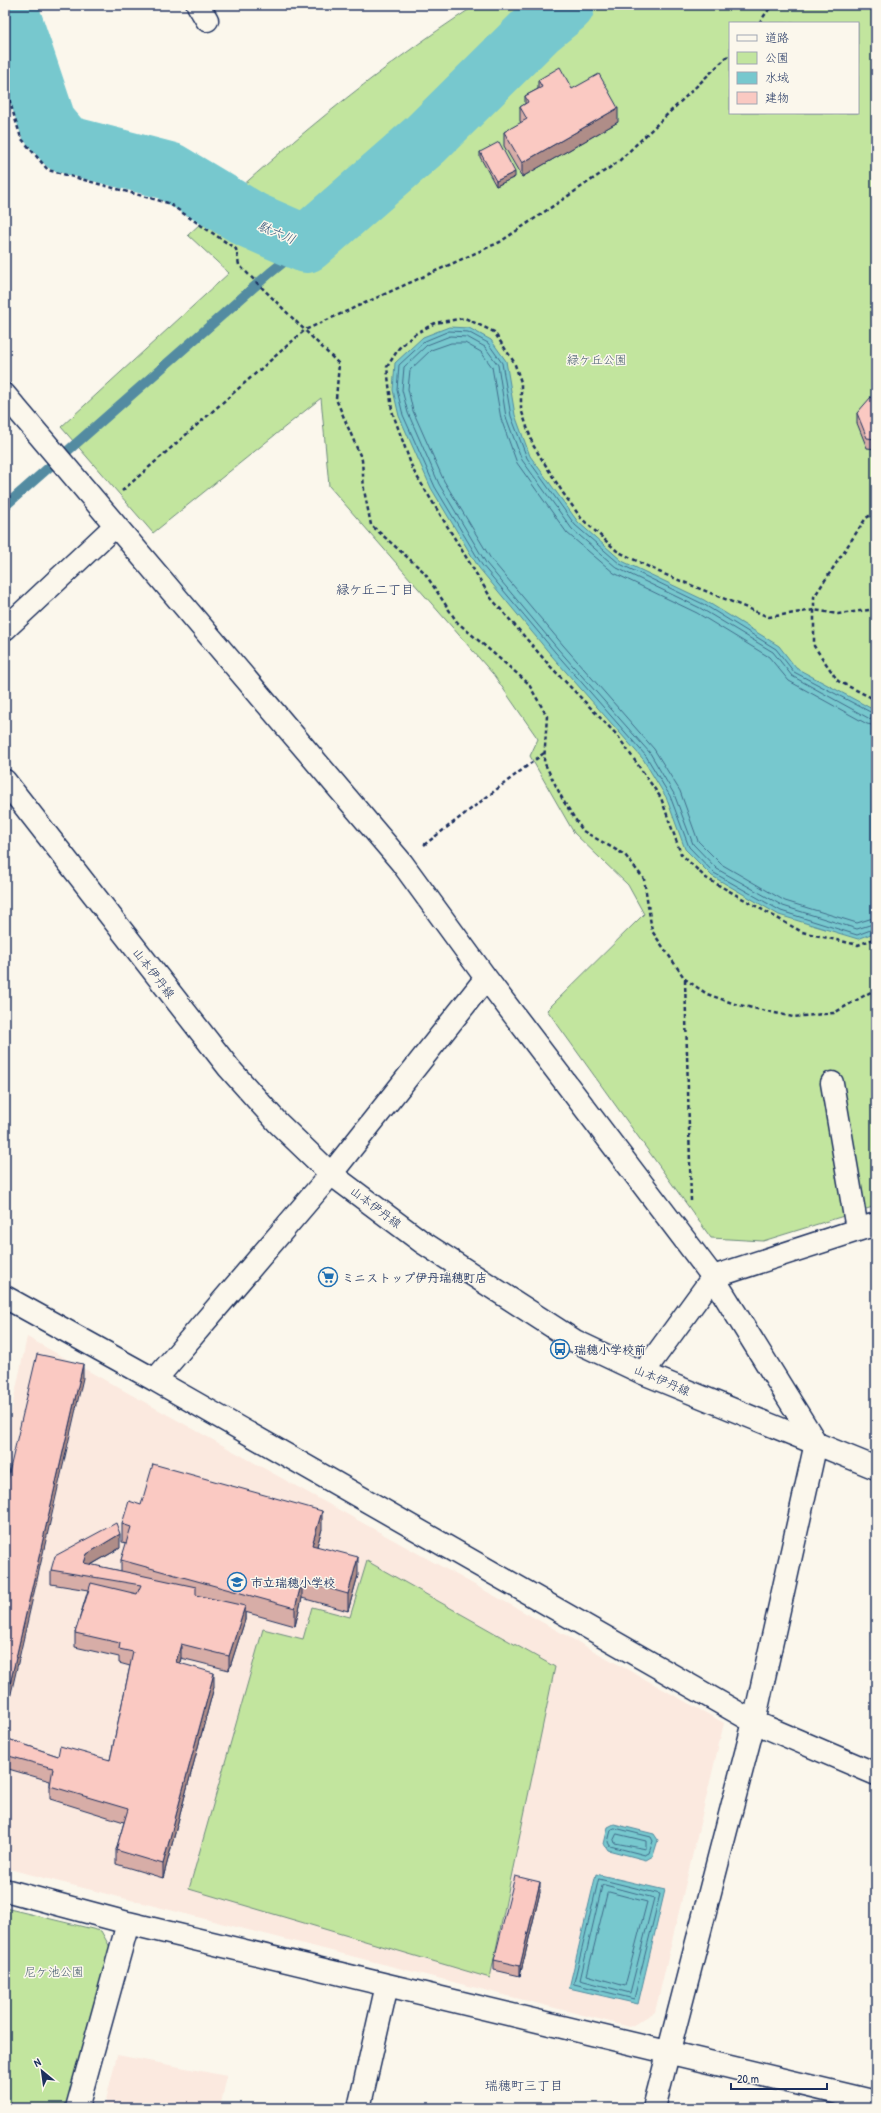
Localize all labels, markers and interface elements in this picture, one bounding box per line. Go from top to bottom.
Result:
legend [729,22,859,114]
text: 道路 [765,29,789,46]
text: 公園 [765,49,789,66]
text: 水域 [765,69,789,86]
text: 建物 [765,89,789,106]
water label: 駄六川 [256,216,298,248]
park label: 緑ケ丘公園 [567,351,627,368]
district label: 緑ケ丘二丁目 [336,580,414,598]
street label: 山本伊丹線 [129,944,179,1002]
street label: 山本伊丹線 [347,1182,405,1232]
supermarket icon: ミニストップ伊丹瑞穂町店 [317,1266,339,1288]
place label: ミニストップ伊丹瑞穂町店 [342,1269,487,1286]
bus stop icon: 瑞穂小学校前 [549,1338,571,1360]
place label: 瑞穂小学校前 [574,1341,646,1358]
street label: 山本伊丹線 [631,1360,693,1400]
school or university icon: 市立瑞穂小学校 [226,1571,248,1593]
place label: 市立瑞穂小学校 [251,1574,335,1591]
park label: 尼ケ池公園 [24,1963,84,1980]
north arrow [22,2051,62,2091]
text: N [31,2055,43,2070]
scale bar [731,2065,827,2091]
text: 20 m [737,2070,759,2087]
district label: 瑞穂町三丁目 [485,2076,563,2094]

